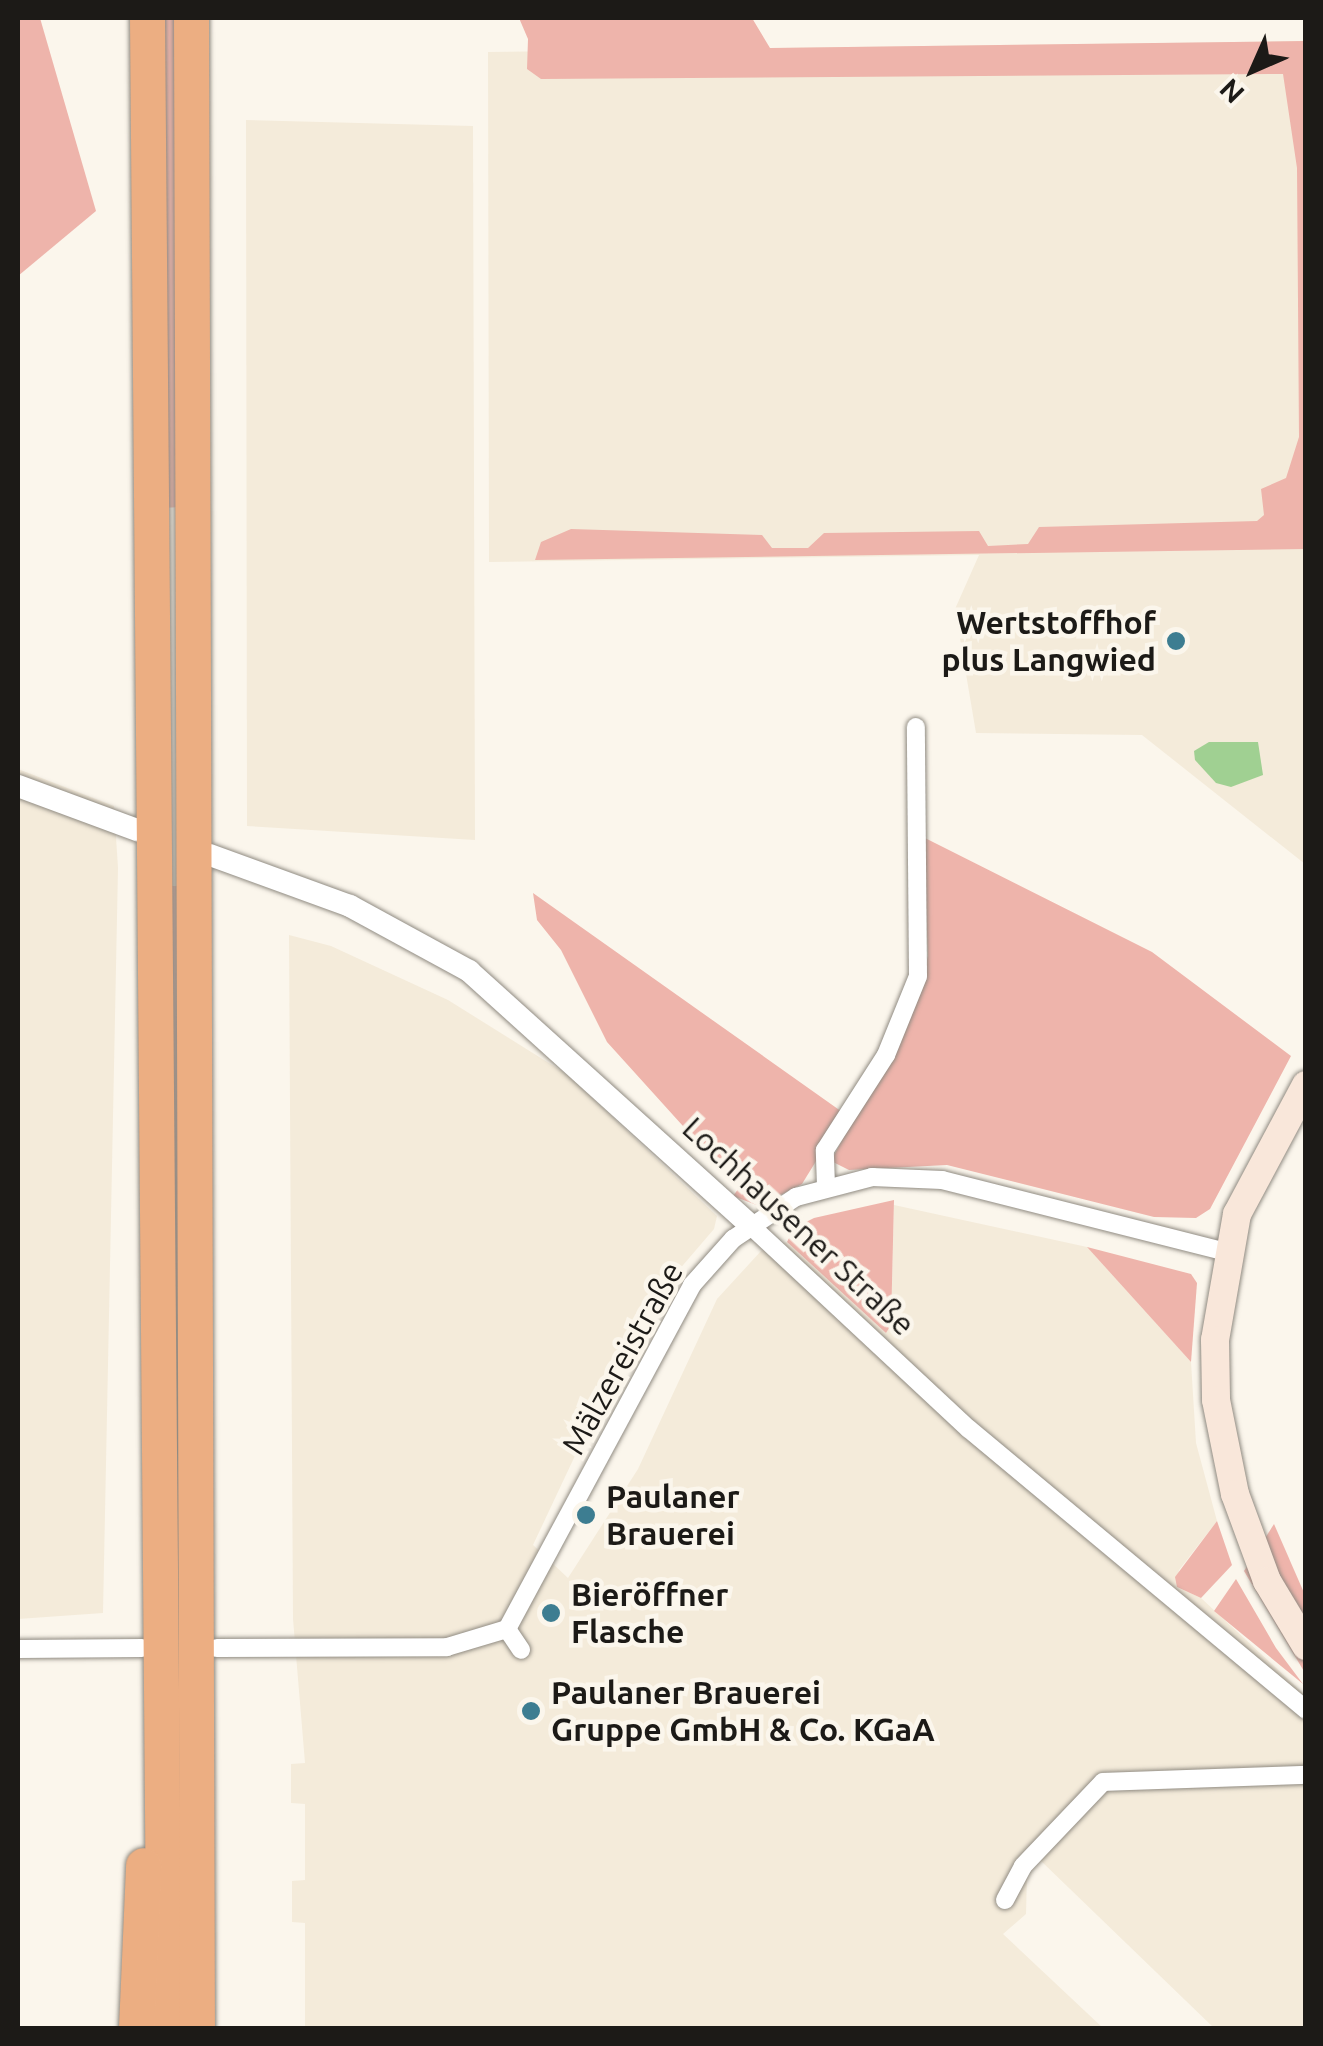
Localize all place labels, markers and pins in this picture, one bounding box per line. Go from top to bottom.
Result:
place label: Wertstoffhof plus Langwied [942,604,1156,679]
marker: Wertstoffhof plus Langwied [1165,630,1187,652]
place label: Paulaner Brauerei [606,1478,740,1553]
marker: Paulaner Brauerei [575,1504,597,1526]
place label: Bieröffner Flasche [571,1576,728,1651]
marker: Bieröffner Flasche [540,1602,562,1624]
place label: Paulaner Brauerei Gruppe GmbH & Co. KGaA [551,1674,935,1749]
marker: Paulaner Brauerei Gruppe GmbH & Co. KGaA [520,1700,542,1722]

